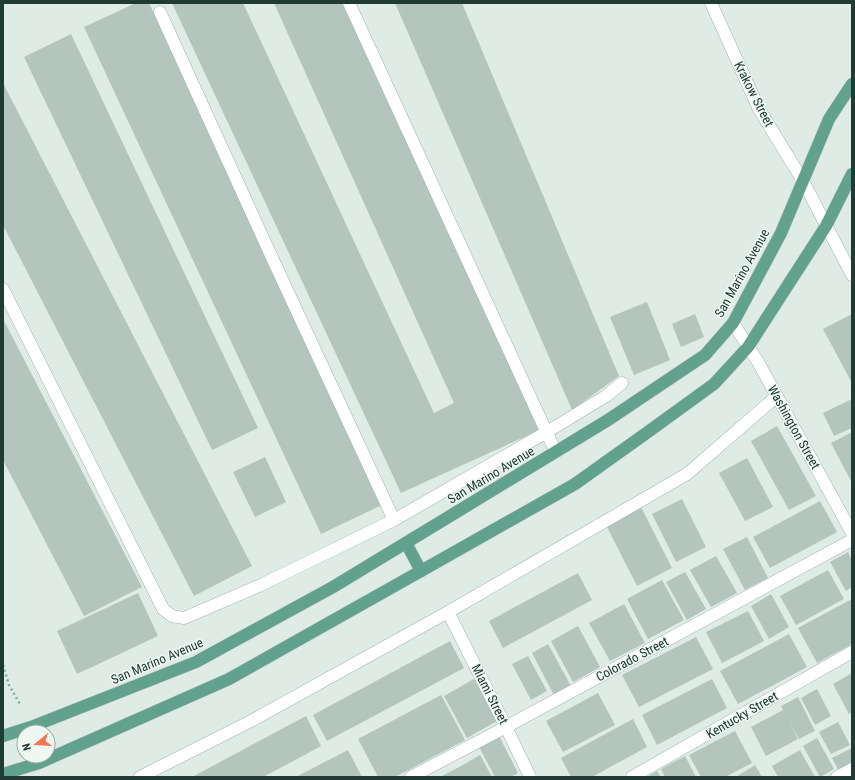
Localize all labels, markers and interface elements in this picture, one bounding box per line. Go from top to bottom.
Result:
street label: Krakow Street [731,59,777,129]
street label: San Marino Avenue [712,226,772,320]
street label: Washington Street [765,382,823,472]
street label: San Marino Avenue [445,443,537,507]
street label: Colorado Street [593,634,671,684]
street label: San Marino Avenue [109,635,205,687]
street label: Miami Street [469,662,512,727]
street label: Kentucky Street [704,688,781,742]
north arrow [16,724,56,764]
text: N [20,741,34,752]

